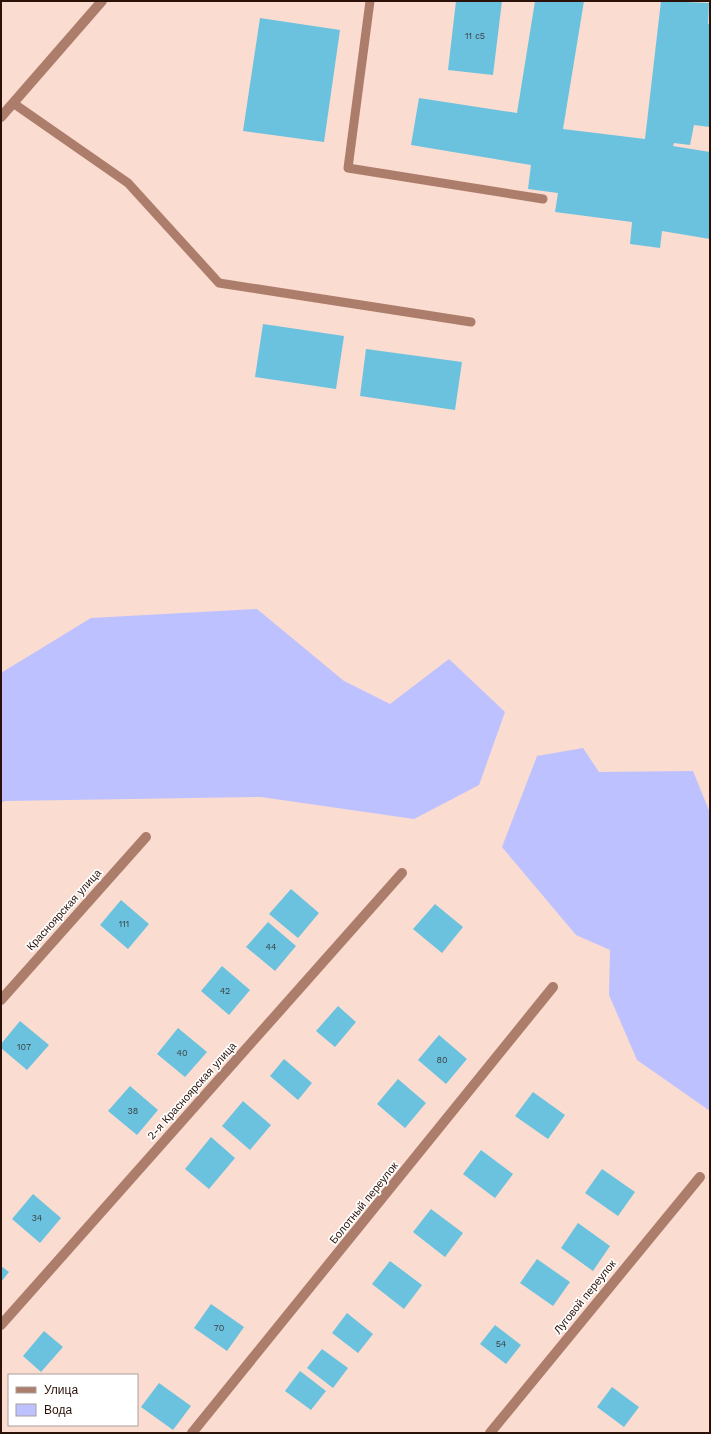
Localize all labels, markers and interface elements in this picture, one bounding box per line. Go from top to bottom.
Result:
house number: 11 с5 [465,31,485,41]
street label: Красноярская улица [24,866,105,953]
house number: 111 [119,919,129,929]
house number: 44 [266,942,277,952]
house number: 42 [220,986,230,996]
street label: 2-я Красноярская улица [145,1039,240,1142]
house number: 107 [17,1042,31,1052]
house number: 40 [176,1048,188,1058]
house number: 80 [436,1055,448,1065]
house number: 38 [128,1106,138,1116]
street label: Болотный переулок [327,1159,401,1246]
house number: 34 [32,1213,43,1223]
street label: Луговой переулок [551,1257,619,1337]
house number: 70 [214,1323,225,1333]
house number: 54 [496,1339,507,1349]
legend [8,1374,138,1426]
text: Улица [44,1383,78,1397]
text: Вода [44,1403,72,1417]

